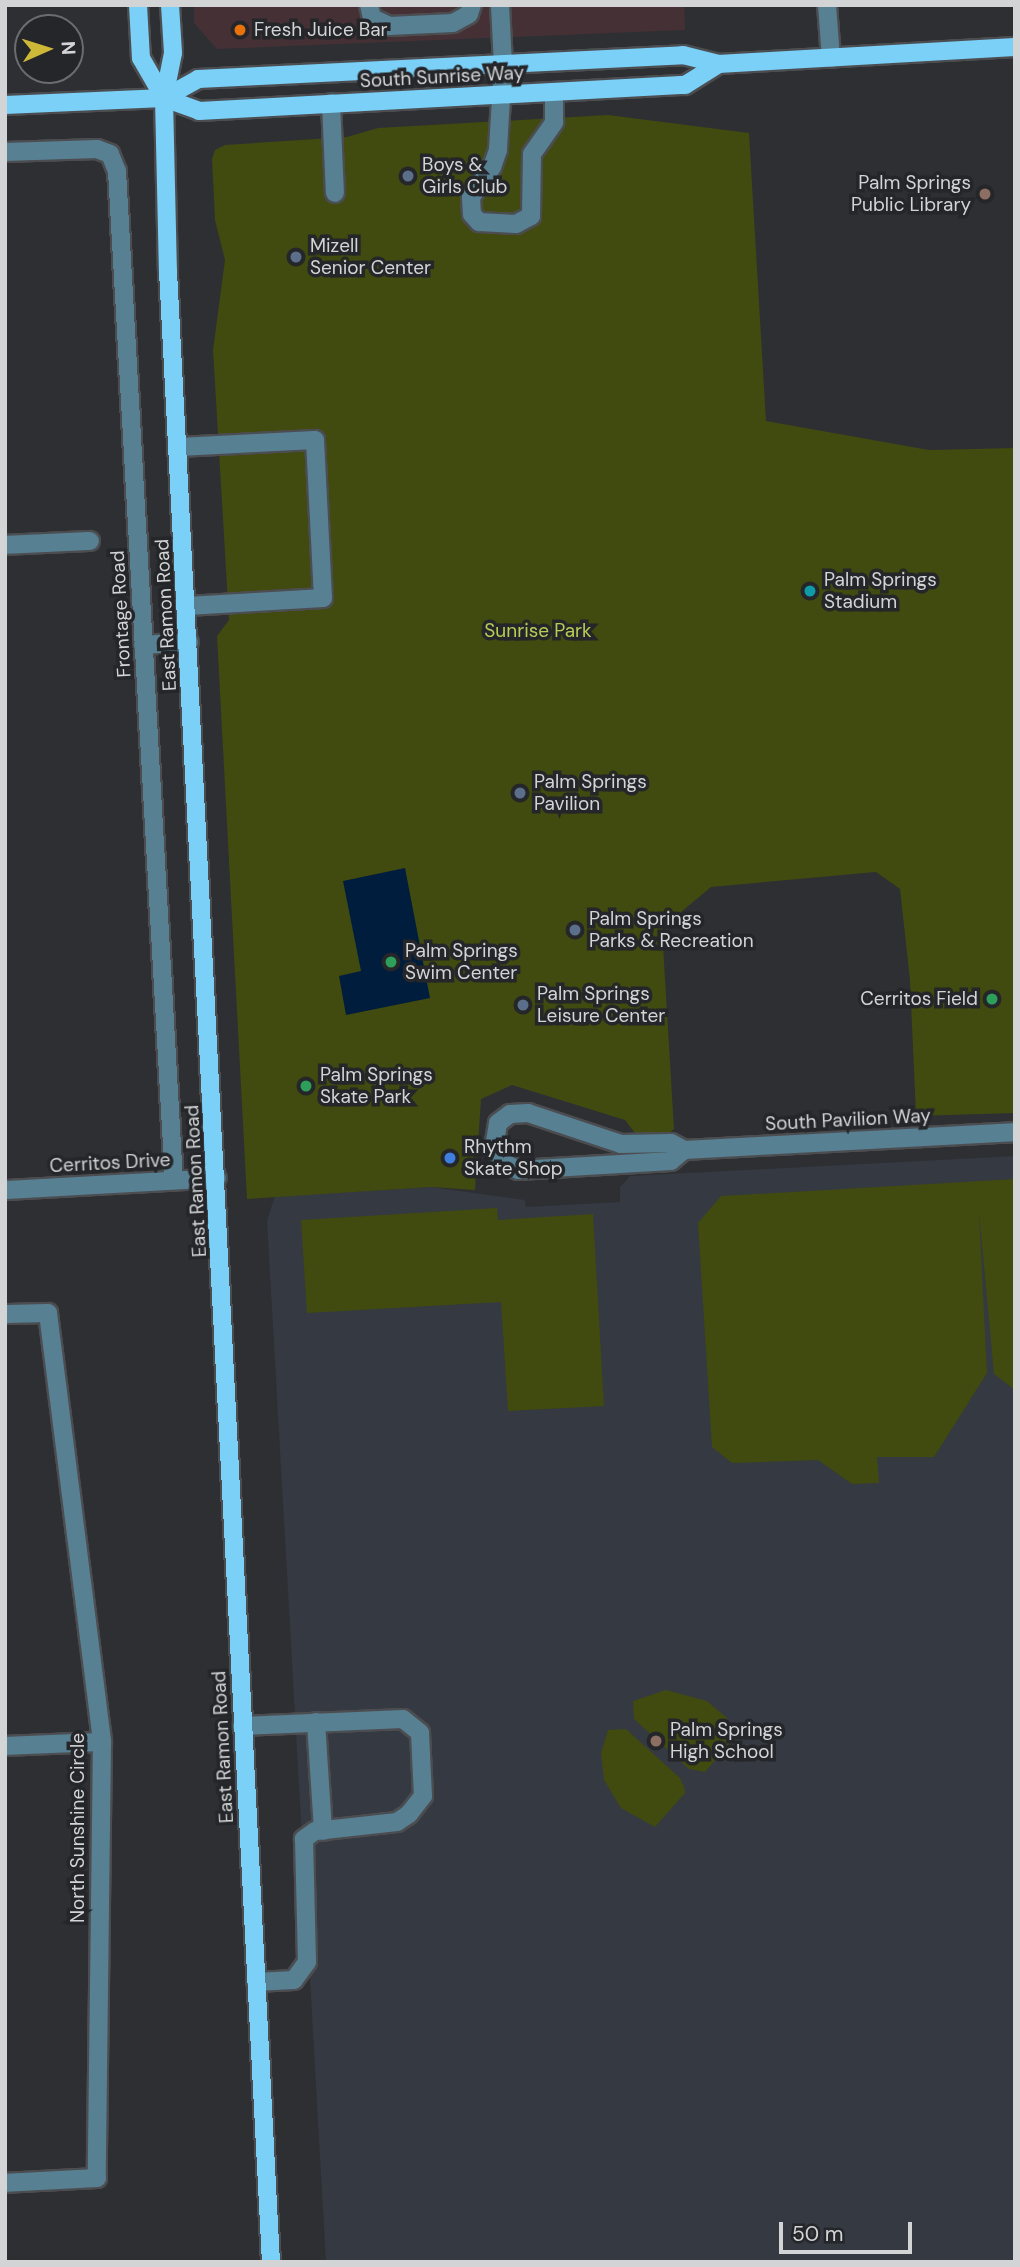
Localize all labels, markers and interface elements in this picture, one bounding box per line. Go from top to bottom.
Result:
north arrow [14,14,84,84]
place label: Fresh Juice Bar [254,19,388,41]
marker: Fresh Juice Bar [232,22,248,38]
text: N [56,40,81,56]
street label: South Sunrise Way [359,61,525,93]
place label: Boys & Girls Club [422,154,507,198]
marker: Boys & Girls Club [400,168,416,184]
place label: Palm Springs Public Library [851,172,971,216]
marker: Palm Springs Public Library [977,186,993,202]
place label: Mizell Senior Center [310,235,431,279]
marker: Mizell Senior Center [288,249,304,265]
street label: East Ramon Road [151,538,181,692]
street label: Frontage Road [106,550,136,678]
place label: Palm Springs Stadium [824,569,937,613]
marker: Palm Springs Stadium [802,583,818,599]
park label: Sunrise Park [484,620,592,642]
place label: Palm Springs Pavilion [534,771,647,815]
marker: Palm Springs Pavilion [512,785,528,801]
place label: Palm Springs Parks & Recreation [589,908,754,952]
marker: Palm Springs Parks & Recreation [567,922,583,938]
place label: Palm Springs Swim Center [405,940,518,984]
marker: Palm Springs Swim Center [383,954,399,970]
place label: Palm Springs Leisure Center [537,983,665,1027]
place label: Cerritos Field [860,988,978,1010]
marker: Cerritos Field [984,991,1000,1007]
marker: Palm Springs Leisure Center [515,997,531,1013]
place label: Palm Springs Skate Park [320,1064,433,1108]
marker: Palm Springs Skate Park [298,1078,314,1094]
street label: East Ramon Road [181,1104,211,1258]
street label: South Pavilion Way [765,1104,931,1136]
place label: Rhythm Skate Shop [464,1136,563,1180]
street label: Cerritos Drive [49,1148,171,1178]
marker: Rhythm Skate Shop [442,1150,458,1166]
street label: East Ramon Road [208,1670,238,1824]
place label: Palm Springs High School [670,1719,783,1763]
street label: North Sunshine Circle [67,1733,89,1923]
marker: Palm Springs High School [648,1733,664,1749]
scale bar [782,2208,915,2252]
text: 50 m [792,2220,843,2248]

